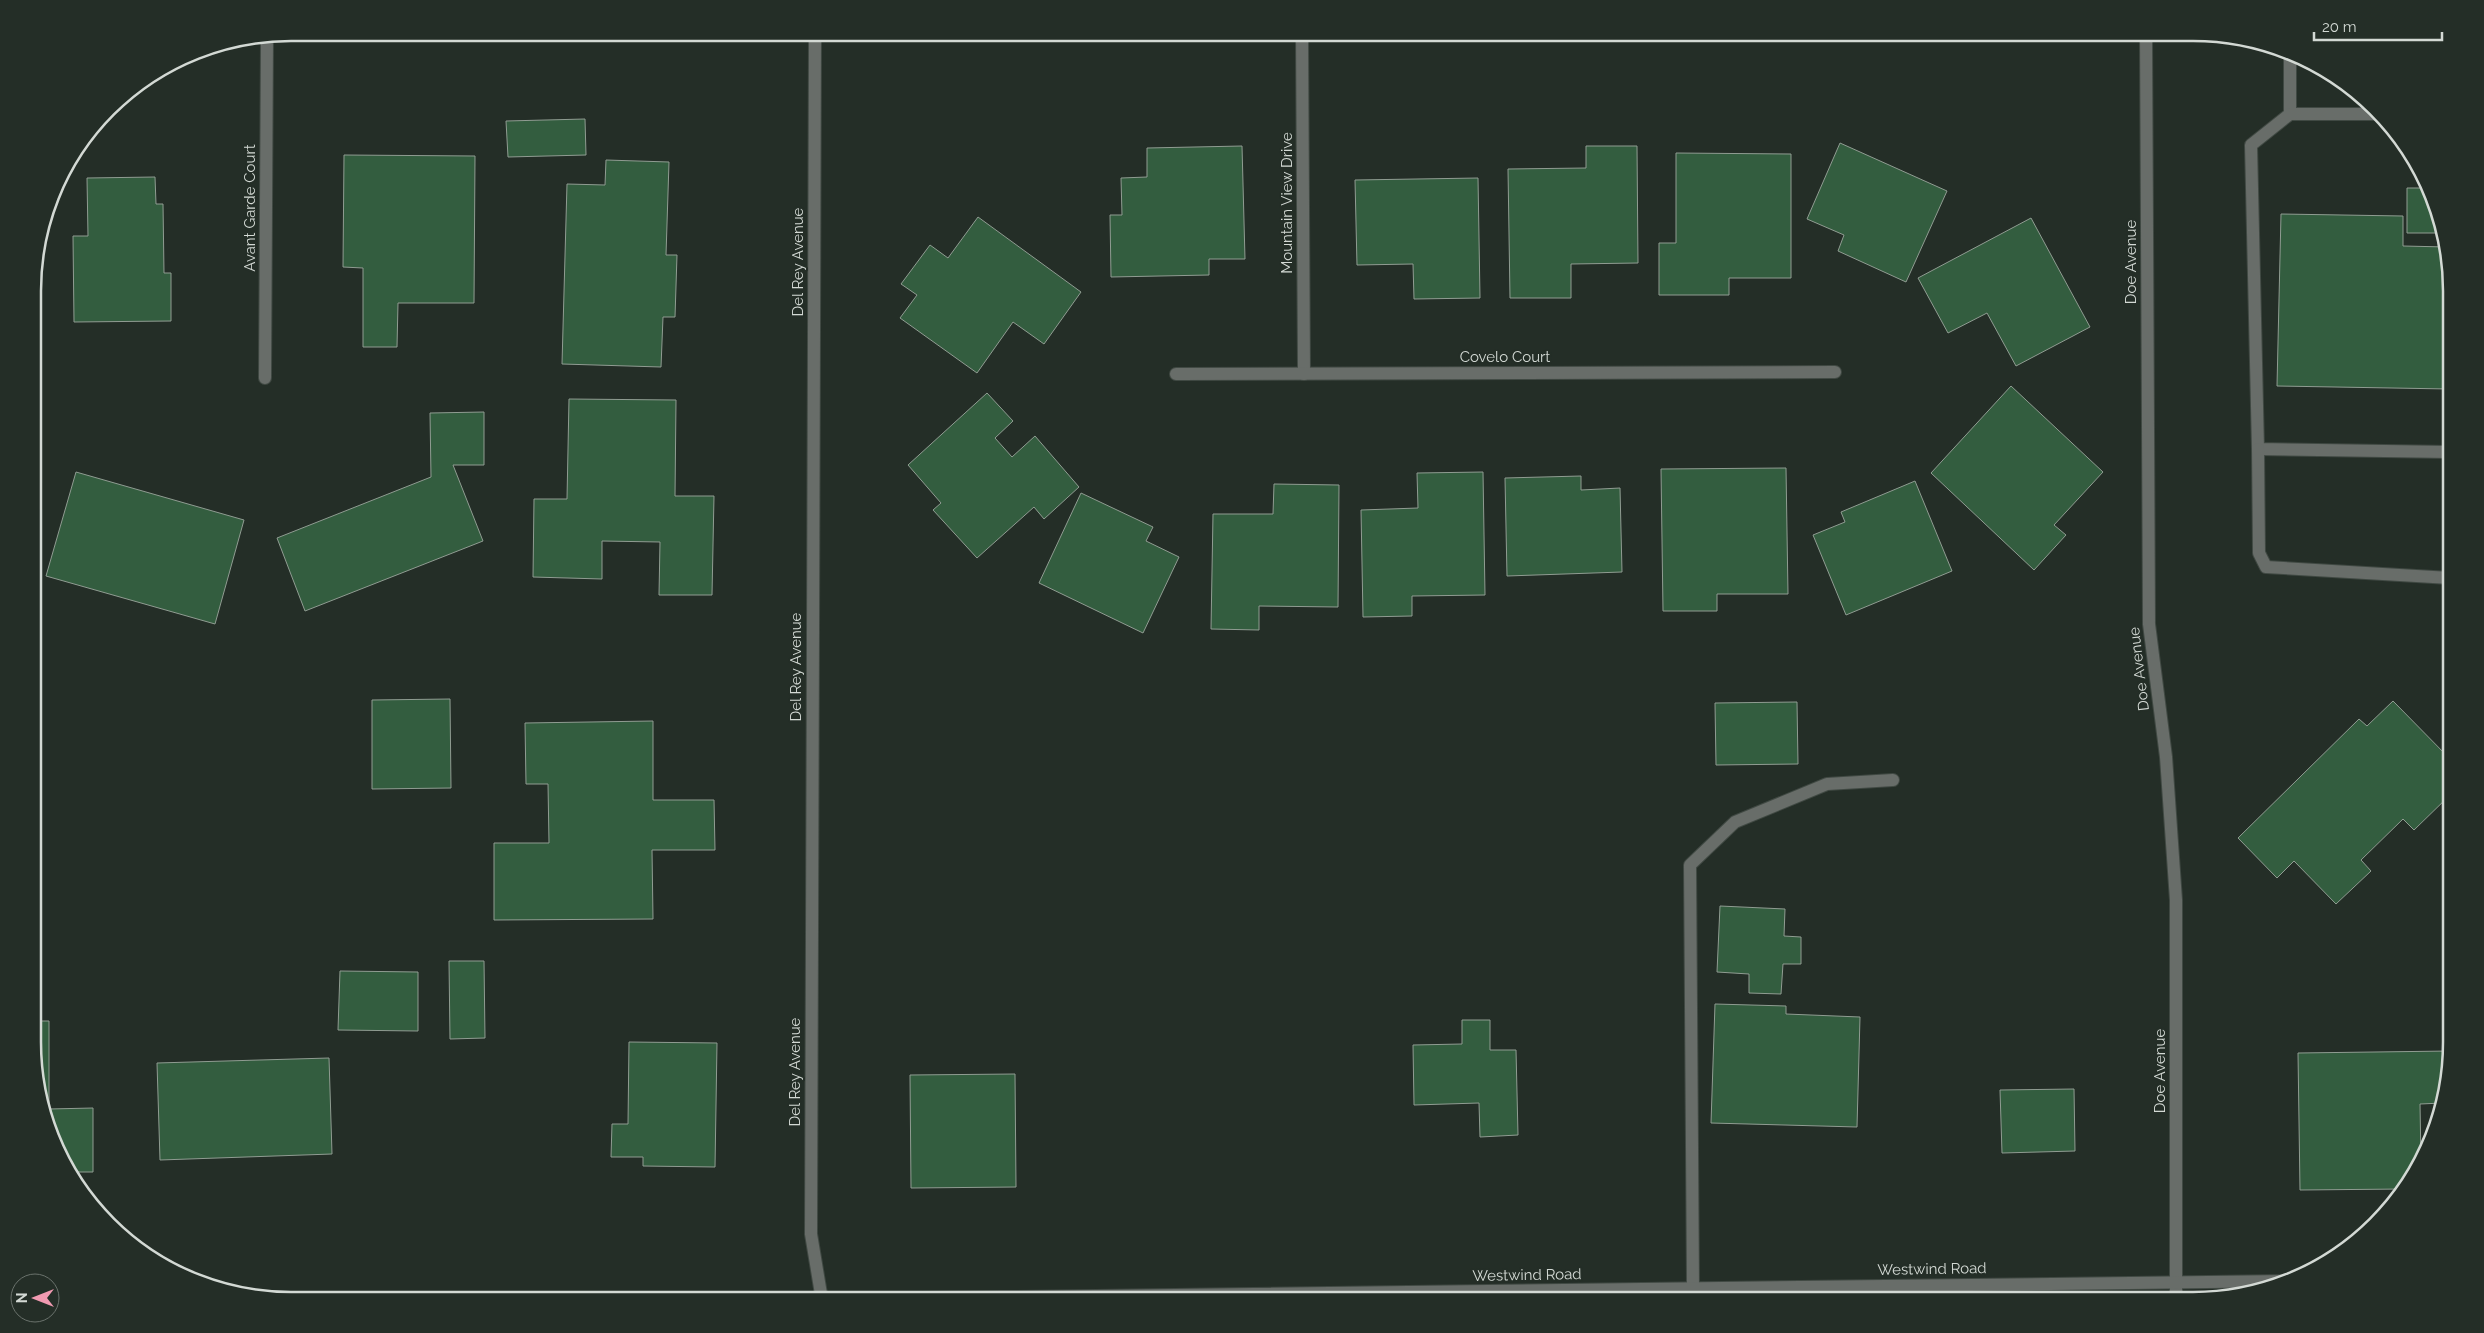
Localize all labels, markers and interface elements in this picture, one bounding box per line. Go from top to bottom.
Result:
scale bar [2314,10,2442,42]
text: 20 m [2322,18,2357,36]
street label: Mountain View Drive [1278,132,1296,274]
street label: Avant Garde Court [241,144,259,272]
street label: Del Rey Avenue [789,207,807,316]
street label: Doe Avenue [2122,220,2140,304]
street label: Covelo Court [1460,348,1550,366]
street label: Del Rey Avenue [787,612,805,721]
street label: Doe Avenue [2125,626,2153,712]
street label: Del Rey Avenue [786,1017,804,1126]
street label: Doe Avenue [2151,1029,2169,1113]
street label: Westwind Road [1877,1259,1987,1279]
street label: Westwind Road [1472,1265,1582,1285]
north arrow [10,1273,60,1323]
text: N [14,1293,30,1303]

